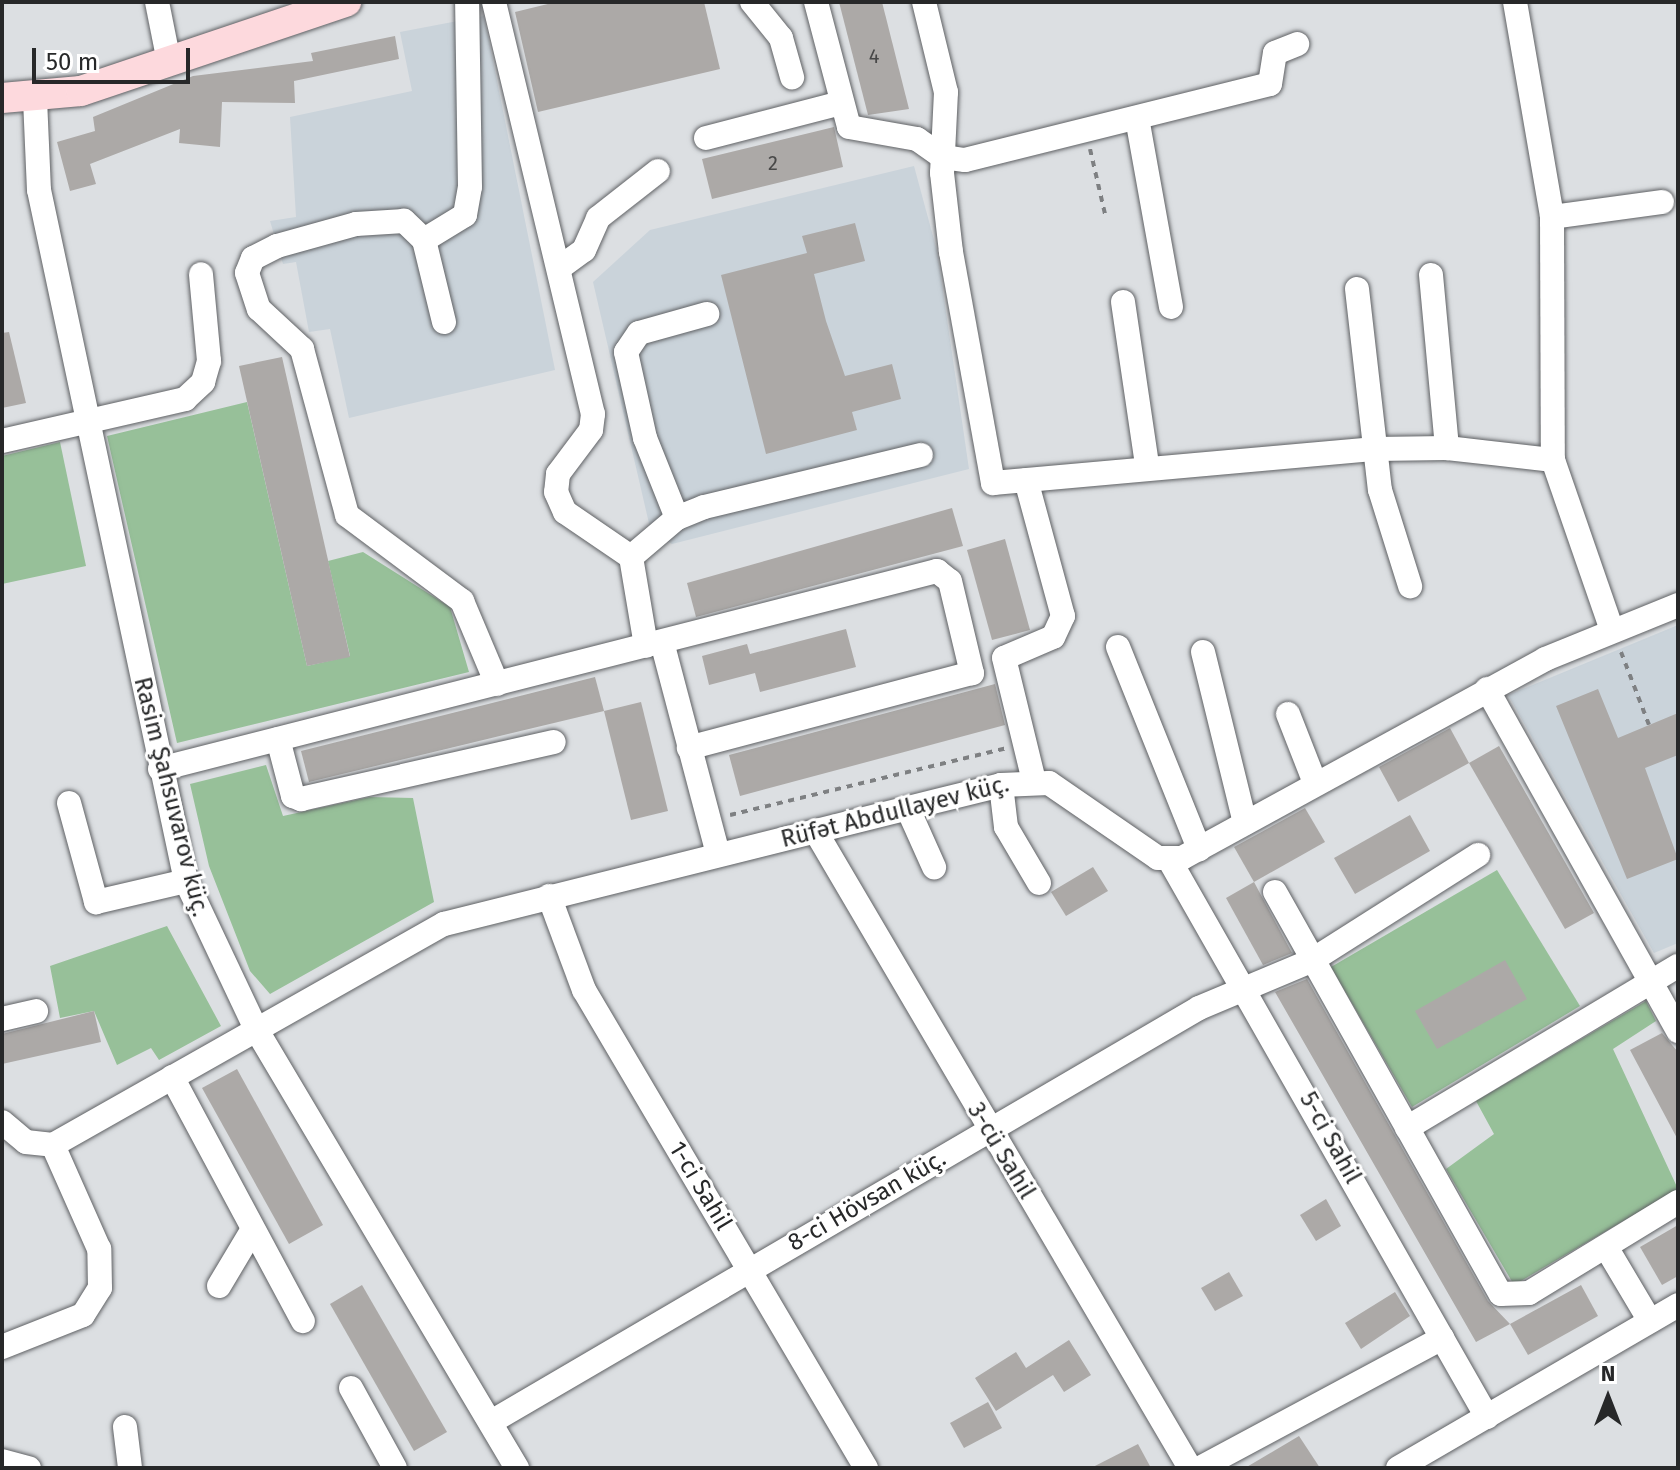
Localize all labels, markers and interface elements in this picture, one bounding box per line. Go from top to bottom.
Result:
scale bar [36,32,194,82]
house number: 4 [869,44,879,68]
text: 50 m [46,48,98,76]
house number: 2 [768,151,778,175]
street label: Rasim Şahsuvarov küç. [127,674,215,920]
street label: Rüfət Abdullayev küç. [778,770,1012,854]
street label: 5-ci Sahil [1293,1087,1367,1189]
street label: 3-cü Sahil [961,1098,1041,1204]
street label: 1-ci Sahil [662,1136,738,1236]
street label: 8-ci Hövsan küç. [783,1144,951,1258]
north arrow [1568,1358,1648,1438]
text: N [1601,1360,1615,1387]

